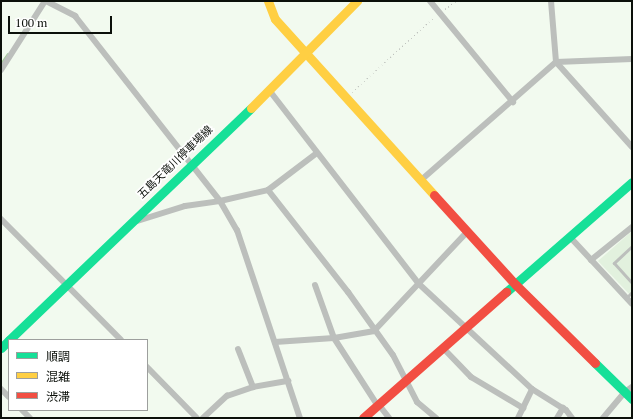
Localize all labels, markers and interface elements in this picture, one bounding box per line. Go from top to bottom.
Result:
scale bar [10,8,114,34]
text: 100 m [15,15,47,30]
street label: 五島天竜川停車場線 [135,123,215,201]
legend [8,339,148,411]
text: 順調 [46,349,70,364]
text: 混雑 [46,369,70,384]
text: 渋滞 [46,389,70,404]

